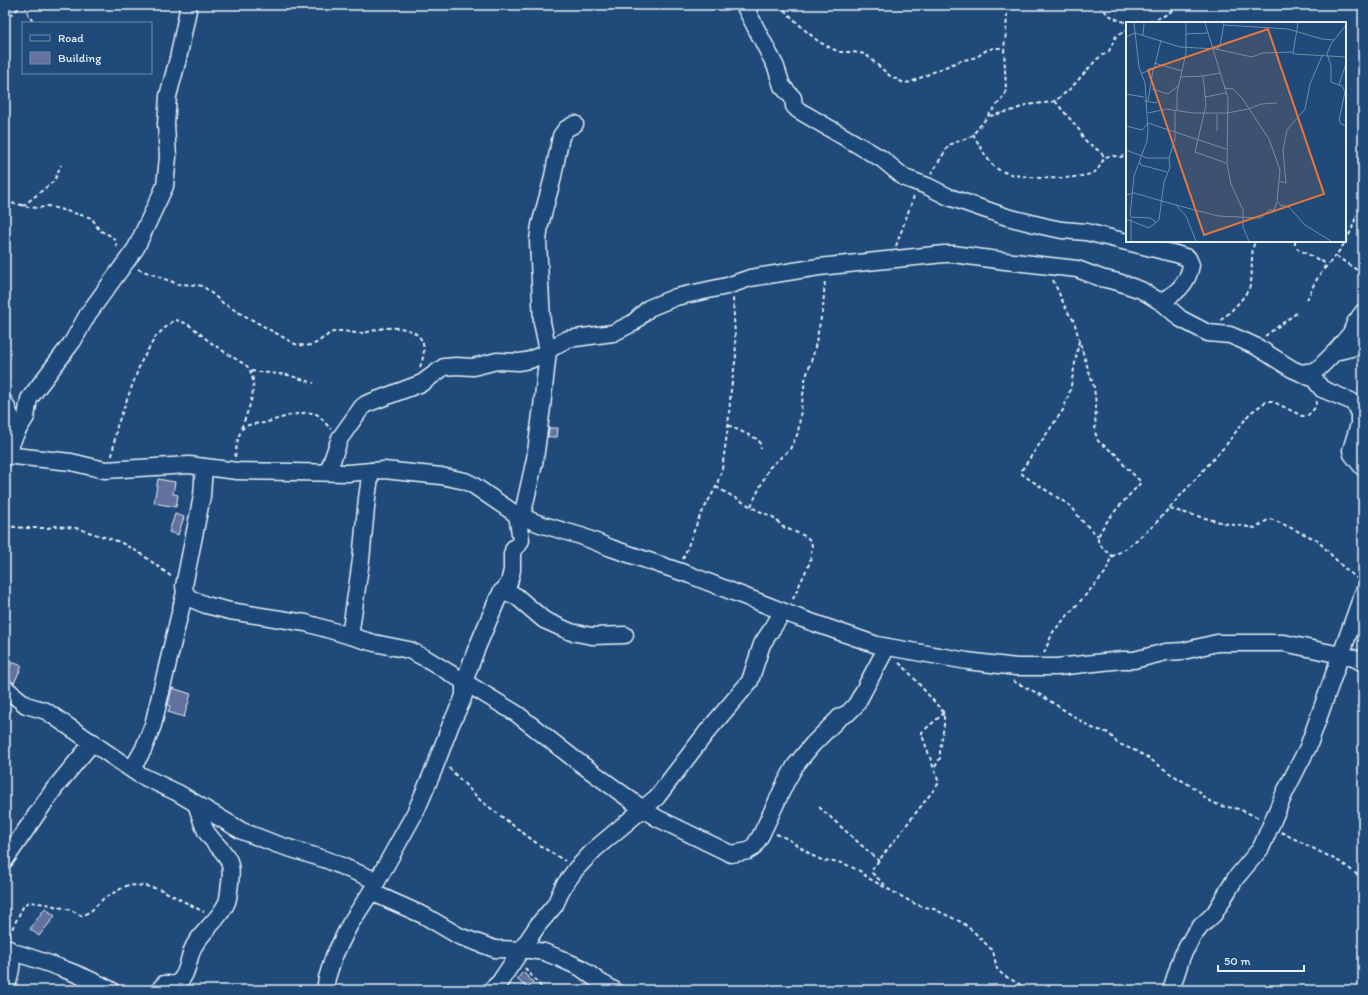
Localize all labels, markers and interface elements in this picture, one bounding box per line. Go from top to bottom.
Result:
legend [22,22,152,74]
inset map [1126,22,1346,242]
text: Road [58,31,84,45]
text: Building [58,51,102,65]
scale bar [1218,947,1304,973]
text: 50 m [1224,954,1250,968]

